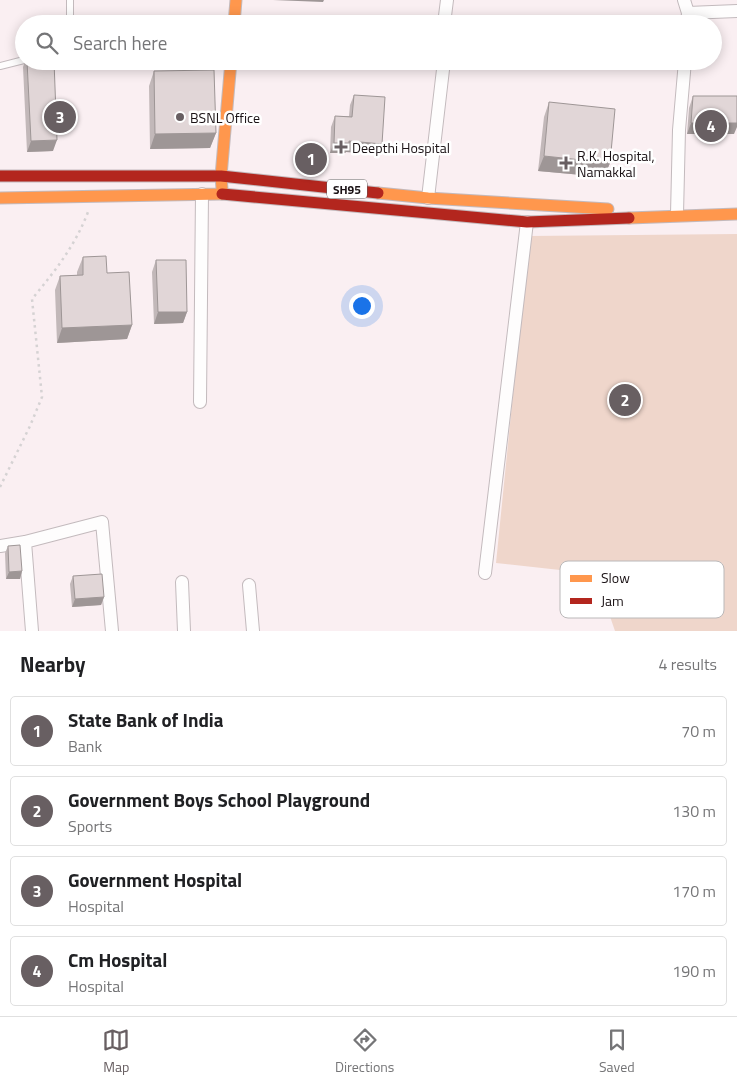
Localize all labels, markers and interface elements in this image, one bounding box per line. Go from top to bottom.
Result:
search box [15,15,722,70]
text: Search here [73,28,167,57]
icon: search [33,29,61,57]
pin: 3 [44,98,76,136]
place label: BSNL Office [190,107,260,128]
pin: 4 [695,107,727,145]
marker: BSNL Office [174,111,186,123]
place label: Deepthi Hospital [352,137,450,158]
pin: 1 [295,140,327,178]
marker: Deepthi Hospital [334,140,348,154]
place label: R.K. Hospital, Namakkal [577,145,655,182]
marker: R.K. Hospital, Namakkal [559,156,573,170]
road number: SH95 [327,180,367,198]
your location [349,293,375,319]
pin: 2 [609,381,641,419]
legend [560,561,724,618]
text: Slow [601,567,630,588]
text: Jam [601,590,624,611]
text: Nearby [20,648,85,680]
text: 4 results [658,652,717,676]
text: State Bank of India [68,705,223,734]
text: 1 [33,719,41,743]
text: 70 m [681,719,716,743]
text: Bank [68,734,102,758]
text: Government Boys School Playground [68,785,370,814]
text: 2 [33,799,41,823]
text: 130 m [672,799,716,823]
text: Sports [68,814,112,838]
text: Government Hospital [68,865,242,894]
text: 3 [33,879,41,903]
text: 170 m [672,879,716,903]
text: Hospital [68,894,124,918]
text: Cm Hospital [68,945,167,974]
text: 4 [33,959,41,983]
text: 190 m [672,959,716,983]
text: Hospital [68,974,124,998]
tab: Map [102,1026,130,1077]
tab: Directions [335,1026,394,1077]
tab: Saved [599,1026,635,1077]

